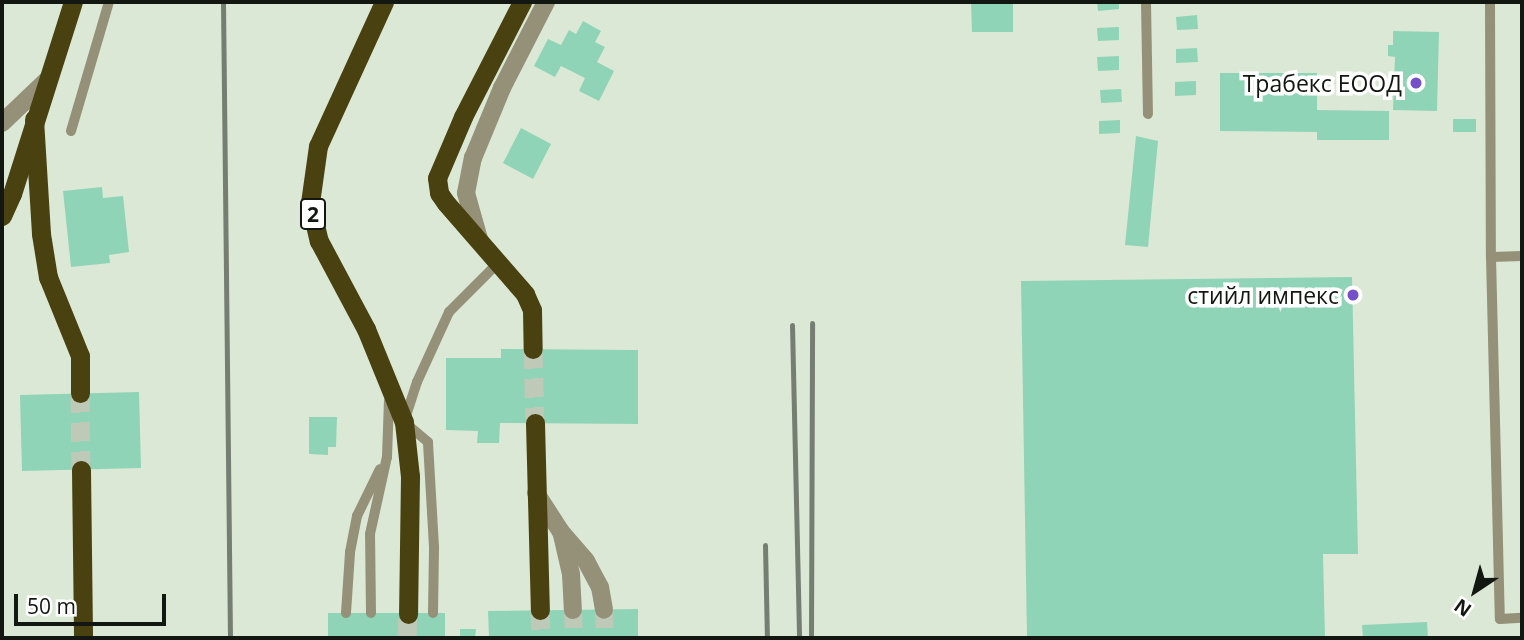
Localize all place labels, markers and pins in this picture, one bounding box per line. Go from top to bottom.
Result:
place label: Трабекс ЕООД [1243,69,1402,97]
marker: Трабекс ЕООД [1408,75,1424,91]
place label: стийл импекс [1187,281,1339,309]
marker: стийл импекс [1345,287,1361,303]

